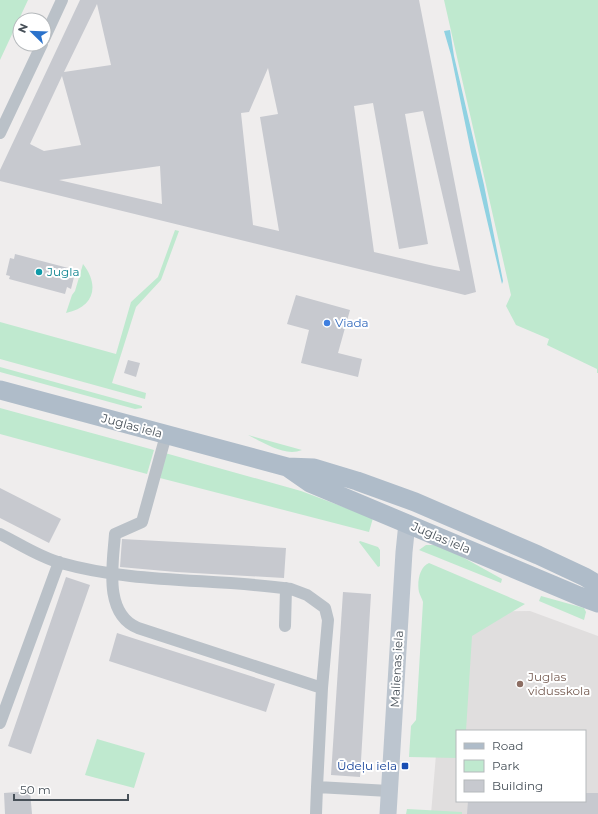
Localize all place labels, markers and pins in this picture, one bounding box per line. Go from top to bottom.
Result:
place label: Jugla [46,264,80,279]
marker: Jugla [34,267,44,277]
place label: Viada [335,315,369,330]
marker: Viada [322,318,332,328]
place label: Juglas vidusskola [527,669,590,698]
marker: Juglas vidusskola [515,679,525,689]
place label: Ūdeļu iela [337,758,397,773]
marker: Ūdeļu iela [400,761,410,771]

